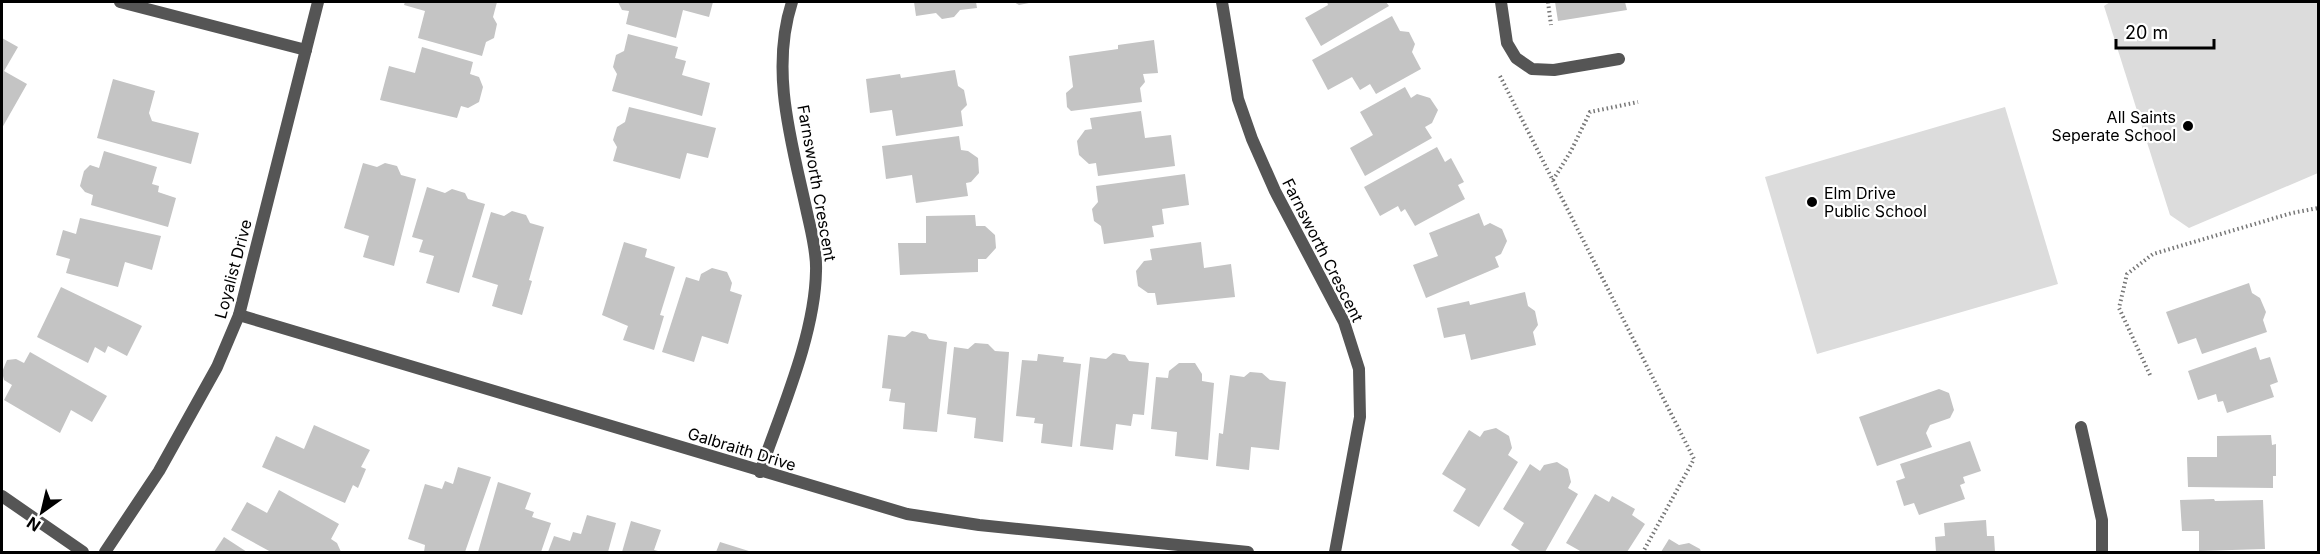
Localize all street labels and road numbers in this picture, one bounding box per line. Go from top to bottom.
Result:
street label: Farnsworth Crescent [793,103,841,263]
street label: Farnsworth Crescent [1278,175,1368,325]
street label: Loyalist Drive [210,217,256,321]
street label: Galbraith Drive [685,423,799,475]

